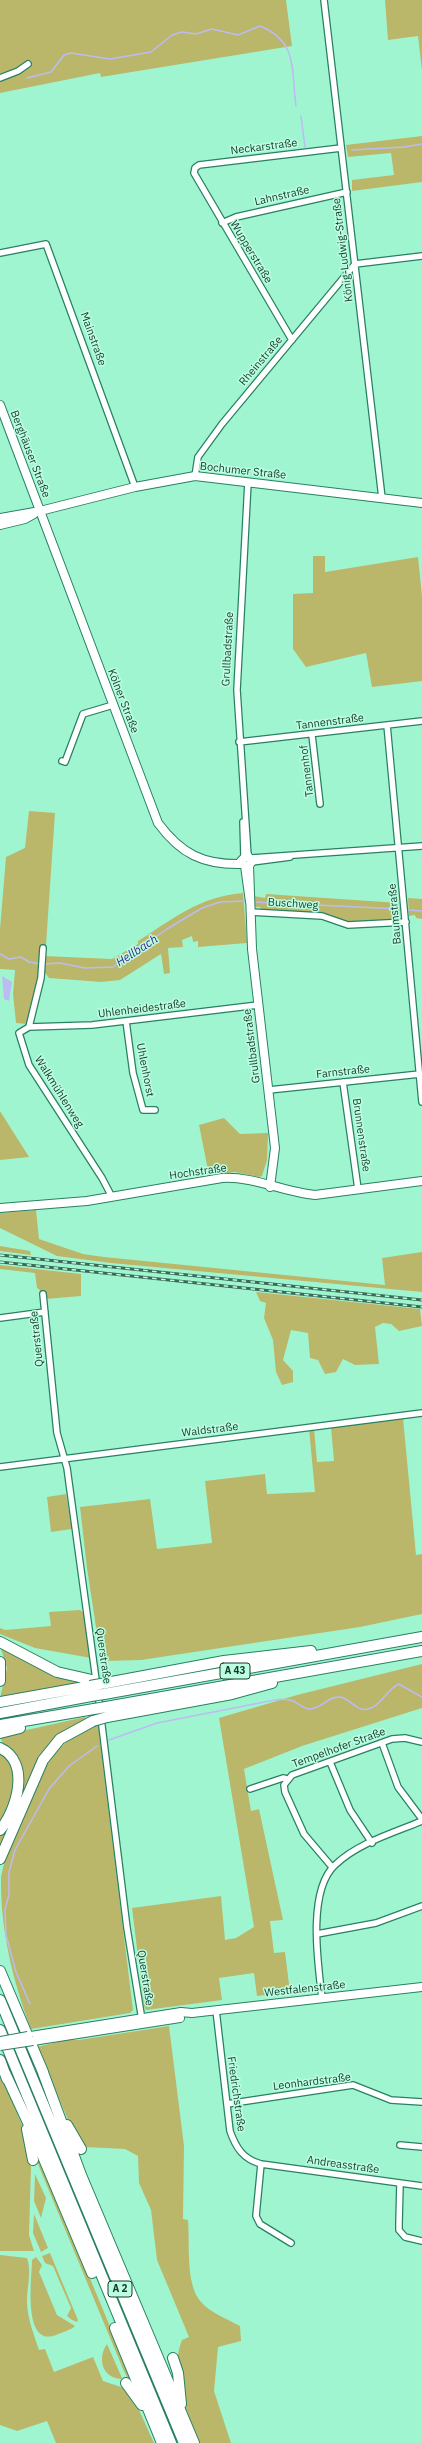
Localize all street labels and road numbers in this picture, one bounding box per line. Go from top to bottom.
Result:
street label: Neckarstraße [230,136,298,158]
street label: Lahnstraße [253,183,311,209]
street label: König-Ludwig-Straße [330,197,356,303]
street label: Wupperstraße [227,218,275,286]
street label: Mainstraße [77,310,109,368]
street label: Rheinstraße [237,334,285,388]
street label: Berghäuser Straße [7,408,53,500]
street label: Bochumer Straße [199,460,287,482]
street label: Grullbadstraße [219,611,237,687]
street label: Kölner Straße [105,667,141,735]
street label: Tannenstraße [295,711,365,733]
street label: Tannenhof [297,744,317,798]
street label: Baumstraße [386,883,404,945]
street label: Buschweg [267,896,319,912]
street label: Uhlenheidestraße [97,997,187,1021]
street label: Grullbadstraße [241,1008,263,1084]
street label: Uhlenhorst [133,1042,157,1098]
street label: Walkmühlenweg [32,1054,86,1130]
street label: Farnstraße [315,1063,371,1081]
street label: Brunnenstraße [349,1097,373,1173]
street label: Hochstraße [168,1161,228,1183]
street label: Querstraße [27,1310,47,1368]
street label: Waldstraße [181,1420,239,1440]
street label: Querstraße [93,1627,113,1685]
road number: A 43 [220,1663,250,1679]
street label: Tempelhofer Straße [291,1725,387,1771]
street label: Querstraße [134,1949,156,2007]
street label: Westfalenstraße [264,1978,346,2000]
street label: Friedrichstraße [224,2056,248,2132]
street label: Leonhardstraße [272,2071,352,2093]
street label: Andreasstraße [306,2153,380,2177]
road number: A 2 [108,2281,132,2297]

